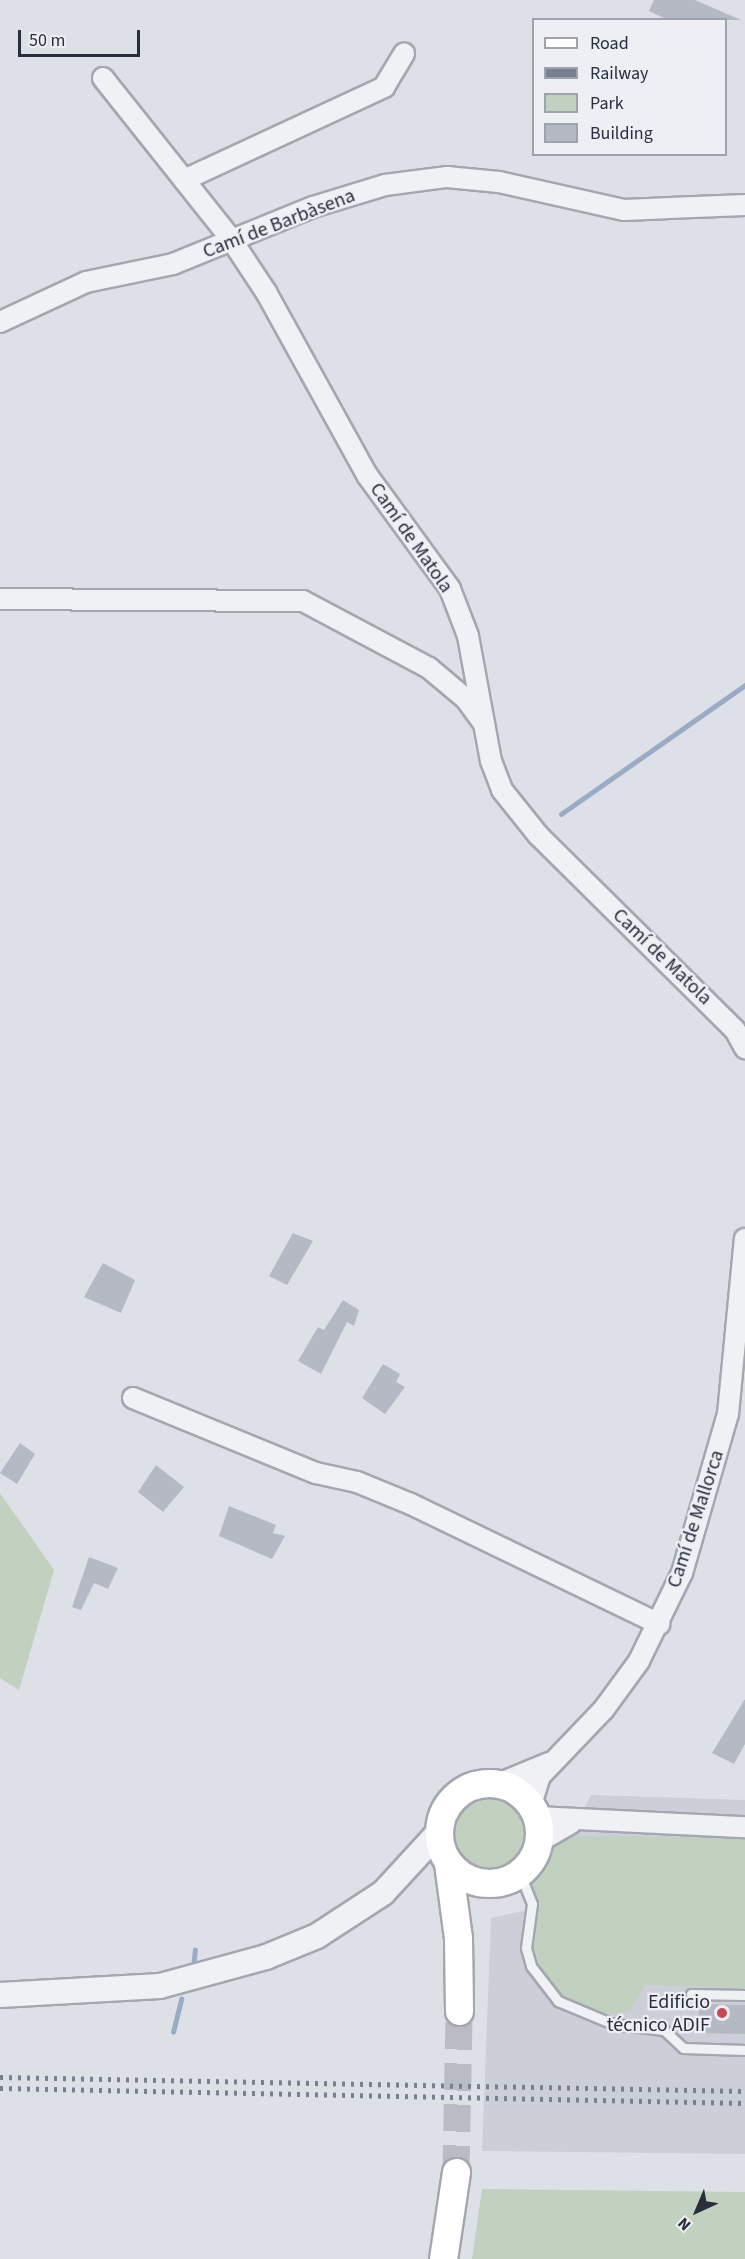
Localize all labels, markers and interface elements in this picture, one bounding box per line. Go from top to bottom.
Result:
scale bar [21,18,142,56]
legend [532,18,727,156]
text: 50 m [29,28,65,53]
text: Road [590,31,629,56]
text: Railway [590,61,649,86]
text: Park [590,91,624,116]
text: Building [590,121,653,146]
street label: Camí de Barbàsena [200,184,358,264]
street label: Camí de Matola [364,478,458,598]
street label: Camí de Matola [607,904,717,1010]
street label: Camí de Mallorca [662,1447,730,1591]
place label: Edificio técnico ADIF [607,1990,710,2037]
marker: Edificio técnico ADIF [715,2006,729,2020]
north arrow [667,2181,727,2241]
text: N [673,2212,696,2236]

